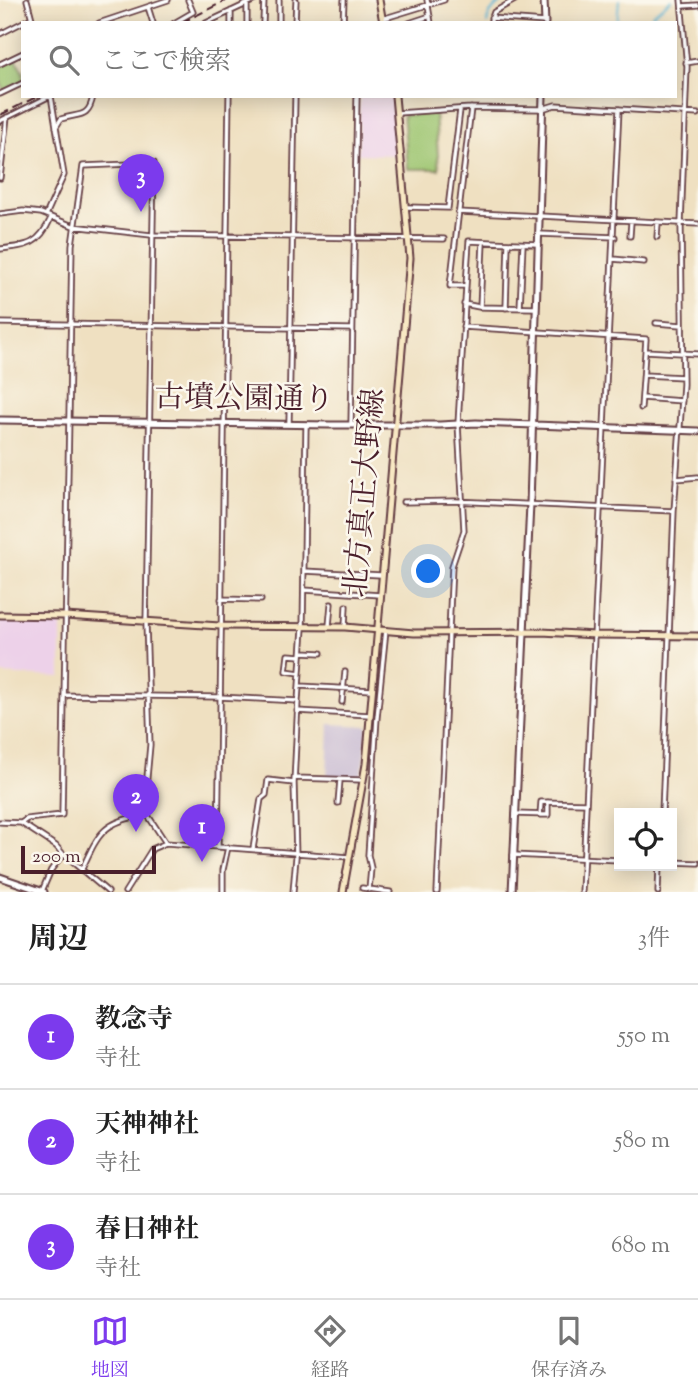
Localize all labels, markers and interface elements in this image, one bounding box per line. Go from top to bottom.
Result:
search box [21,21,677,98]
icon: search [45,41,83,79]
text: ここで検索 [101,44,231,81]
pin: 3 [118,154,164,212]
street label: 古墳公園通り [154,377,334,423]
street label: 北方真正大野線 [335,387,397,599]
your location [411,554,445,588]
pin: 2 [113,774,159,832]
pin: 1 [179,804,225,862]
map controls [614,808,677,871]
button: locate [614,808,677,871]
scale bar [21,843,156,875]
text: 200 m [32,844,81,871]
text: 周辺 [28,919,88,962]
text: 3件 [638,923,670,956]
text: 教念寺 [95,1002,173,1039]
text: 1 [47,1020,55,1053]
text: 550 m [618,1020,670,1053]
text: 寺社 [95,1043,141,1076]
text: 天神神社 [95,1107,199,1144]
text: 2 [46,1125,56,1158]
text: 580 m [615,1125,670,1158]
text: 寺社 [95,1148,141,1181]
text: 春日神社 [95,1212,199,1249]
text: 3 [46,1230,56,1263]
text: 680 m [611,1230,670,1263]
text: 寺社 [95,1253,141,1286]
tab: 地図 [91,1312,129,1385]
tab: 経路 [311,1312,349,1385]
tab: 保存済み [531,1312,607,1385]

